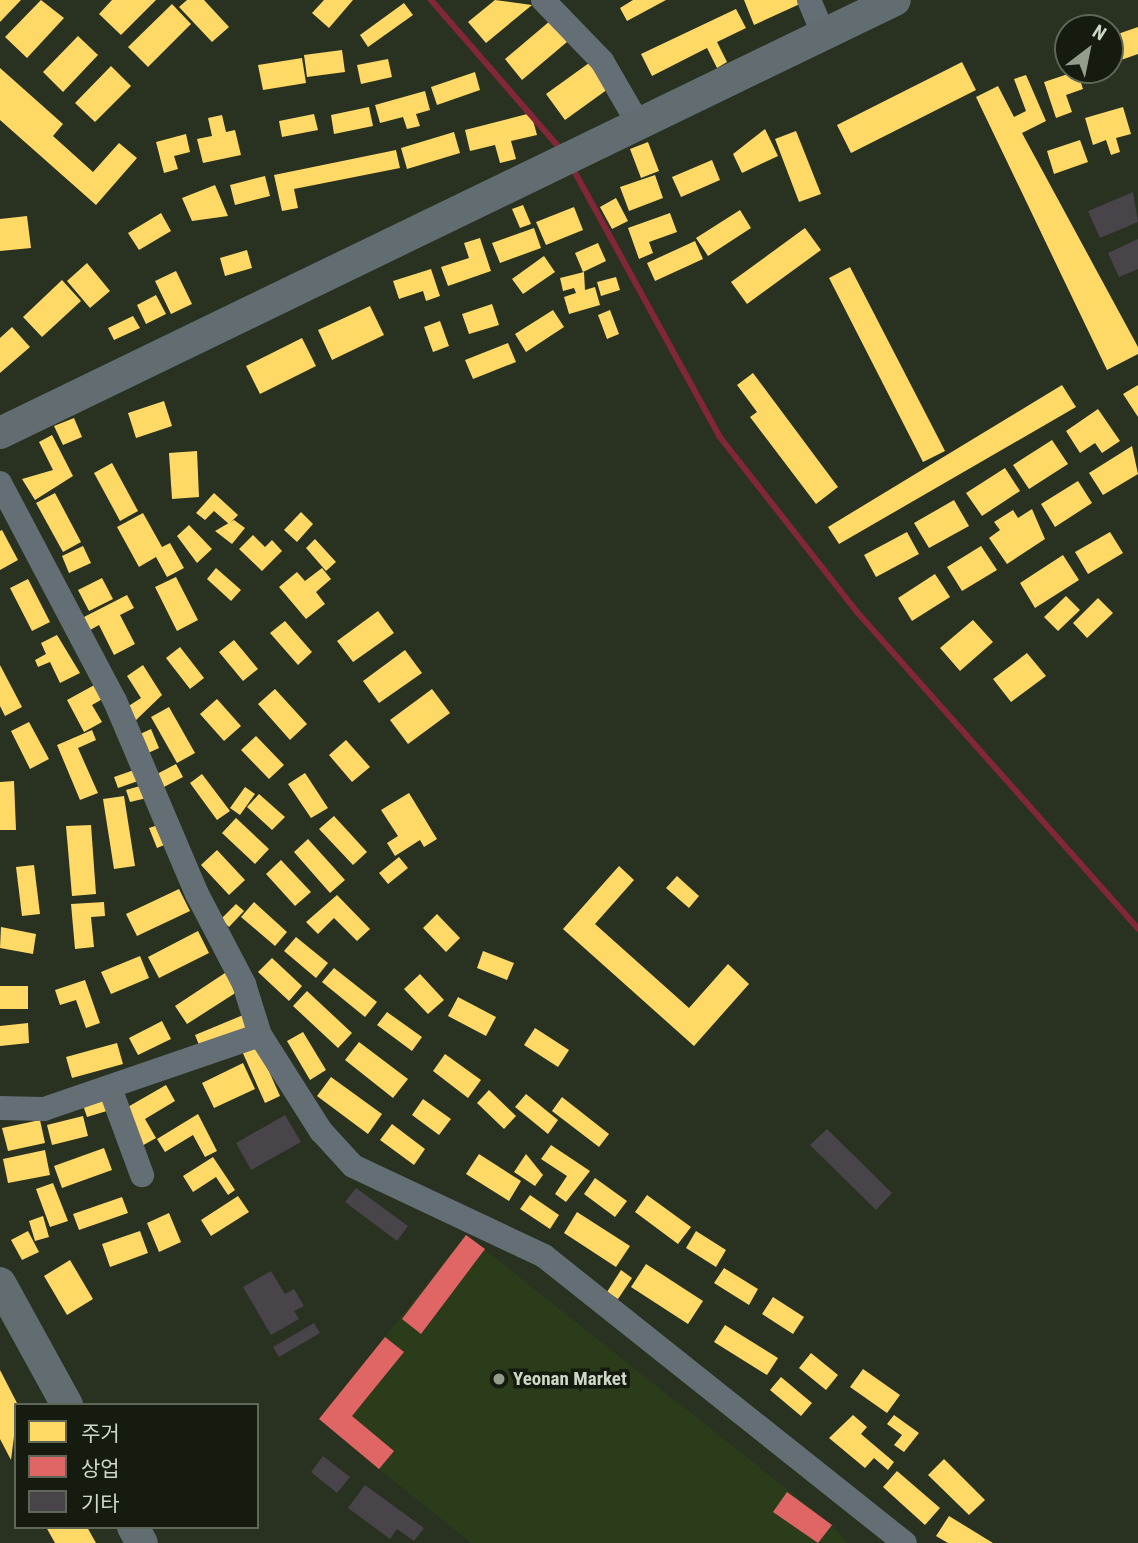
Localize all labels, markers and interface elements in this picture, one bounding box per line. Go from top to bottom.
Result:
north arrow [1054,14,1124,84]
text: N [1088,20,1110,45]
place label: Yeonan Market [513,1368,627,1390]
marker: Yeonan Market [491,1371,507,1387]
legend [14,1403,259,1529]
text: 주거 [81,1422,120,1446]
text: 상업 [81,1457,120,1481]
text: 기타 [81,1492,120,1516]

